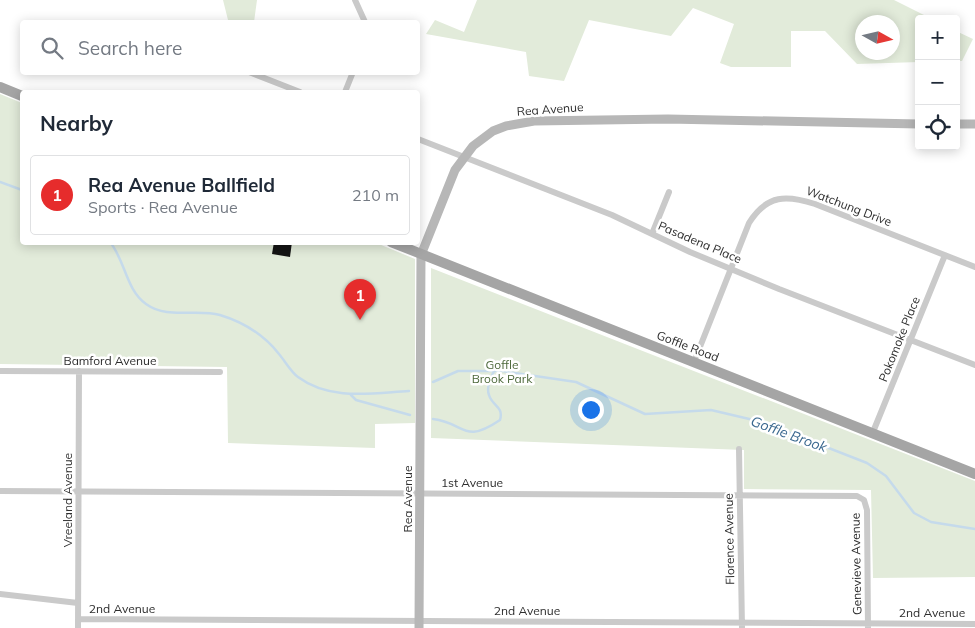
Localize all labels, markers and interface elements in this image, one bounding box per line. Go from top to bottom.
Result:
north arrow [855,15,900,60]
map controls [915,15,960,150]
button: + [915,15,960,60]
search box [20,20,420,75]
icon: search [38,34,66,62]
text: Search here [78,36,182,60]
button: − [915,60,960,105]
street label: Rea Avenue [516,99,584,119]
button: locate [915,105,960,150]
text: Nearby [40,110,113,136]
text: Rea Avenue Ballfield [88,173,275,197]
street label: Watchung Drive [804,183,894,229]
text: 1 [52,185,62,205]
text: 210 m [352,185,399,205]
text: Sports · Rea Avenue [88,197,238,217]
street label: Pasadena Place [656,218,744,266]
pin: 1 [344,279,376,320]
street label: Pokomoke Place [875,294,923,384]
street label: Goffle Road [655,327,721,365]
street label: Bamford Avenue [63,353,157,368]
park label: Goffle Brook Park [472,357,533,386]
your location [578,397,604,423]
water label: Goffle Brook [748,412,830,456]
street label: Vreeland Avenue [60,453,75,547]
street label: Rea Avenue [400,466,415,532]
street label: 1st Avenue [441,475,503,490]
street label: Florence Avenue [721,493,737,585]
street label: Genevieve Avenue [848,513,864,615]
street label: 2nd Avenue [89,601,155,616]
street label: 2nd Avenue [494,603,560,618]
street label: 2nd Avenue [899,605,965,620]

